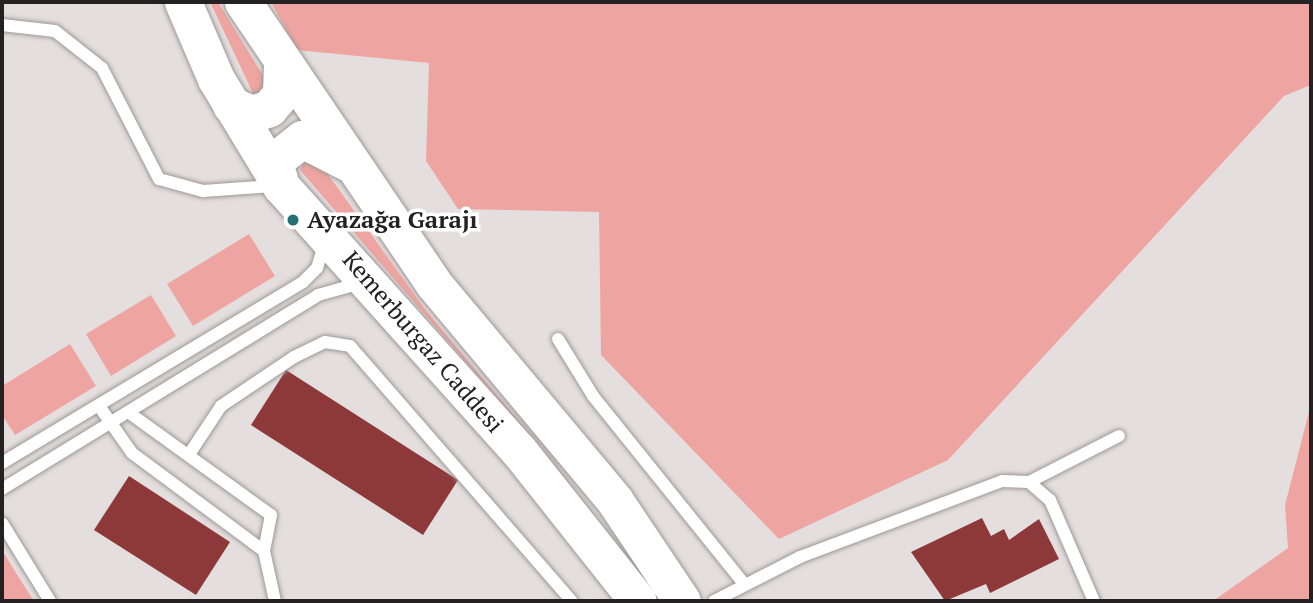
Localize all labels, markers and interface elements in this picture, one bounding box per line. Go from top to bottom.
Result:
place label: Ayazağa Garajı [307,206,478,234]
marker: Ayazağa Garajı [285,212,301,228]
street label: Kemerburgaz Caddesi [336,246,510,438]

